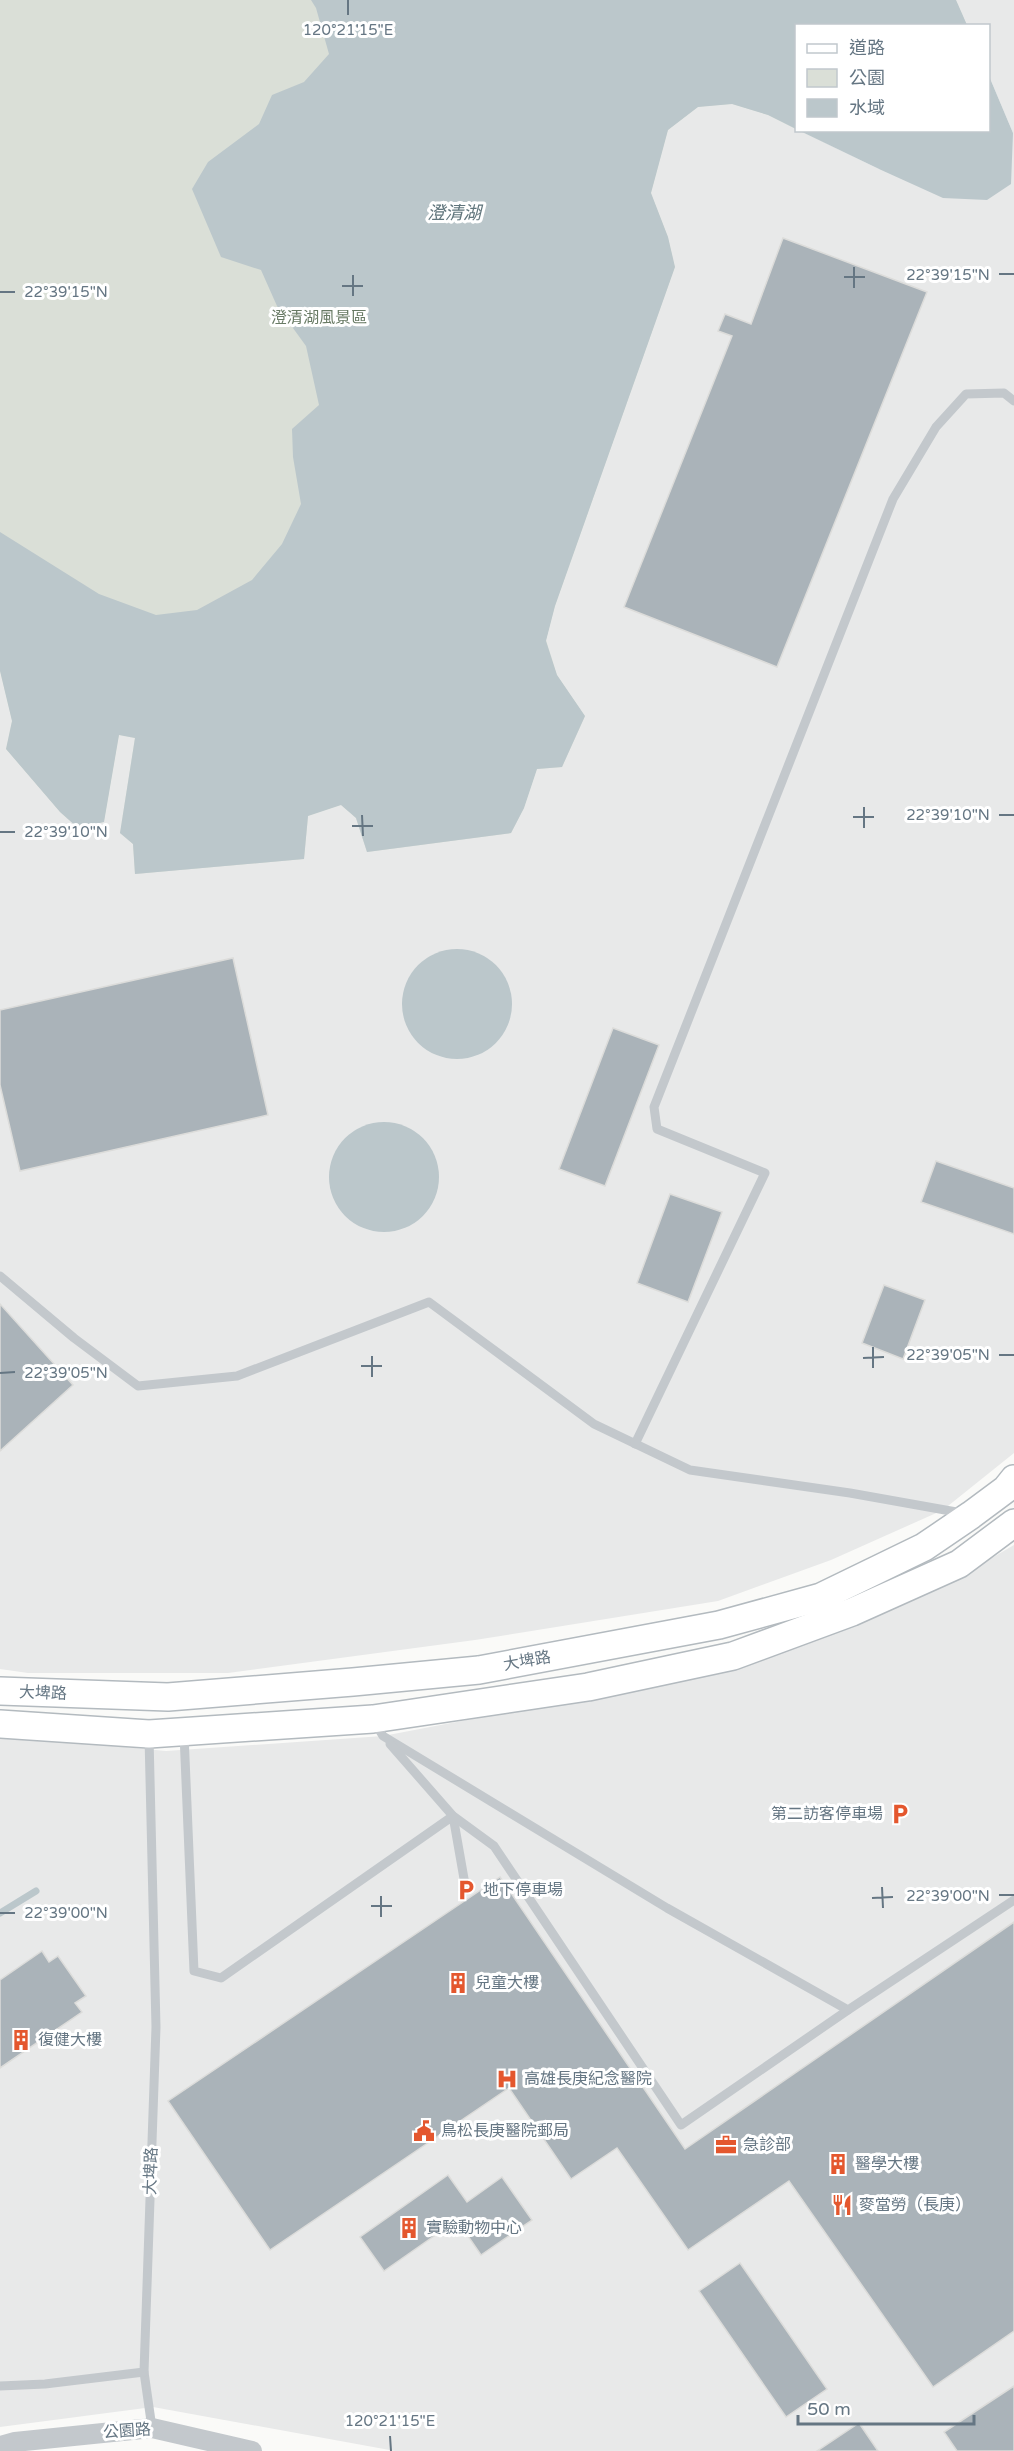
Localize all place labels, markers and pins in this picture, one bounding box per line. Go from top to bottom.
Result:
parking icon: 第二訪客停車場 [888,1802,912,1826]
place label: 第二訪客停車場 [771,1804,883,1824]
parking icon: 地下停車場 [454,1878,478,1902]
place label: 地下停車場 [483,1880,563,1900]
building icon: 兒童大樓 [446,1971,470,1995]
place label: 兒童大樓 [475,1973,539,1993]
building icon: 復健大樓 [9,2028,33,2052]
place label: 復健大樓 [38,2030,102,2050]
hospital icon: 高雄長庚紀念醫院 [495,2067,519,2091]
place label: 高雄長庚紀念醫院 [524,2069,652,2089]
public building icon: 鳥松長庚醫院郵局 [412,2119,436,2143]
place label: 鳥松長庚醫院郵局 [441,2121,569,2141]
office icon: 急診部 [714,2133,738,2157]
place label: 急診部 [743,2135,791,2155]
building icon: 醫學大樓 [826,2152,850,2176]
place label: 醫學大樓 [855,2154,919,2174]
restaurant icon: 麥當勞（長庚） [830,2193,854,2217]
place label: 麥當勞（長庚） [859,2195,971,2215]
building icon: 實驗動物中心 [397,2216,421,2240]
place label: 實驗動物中心 [426,2218,522,2238]

